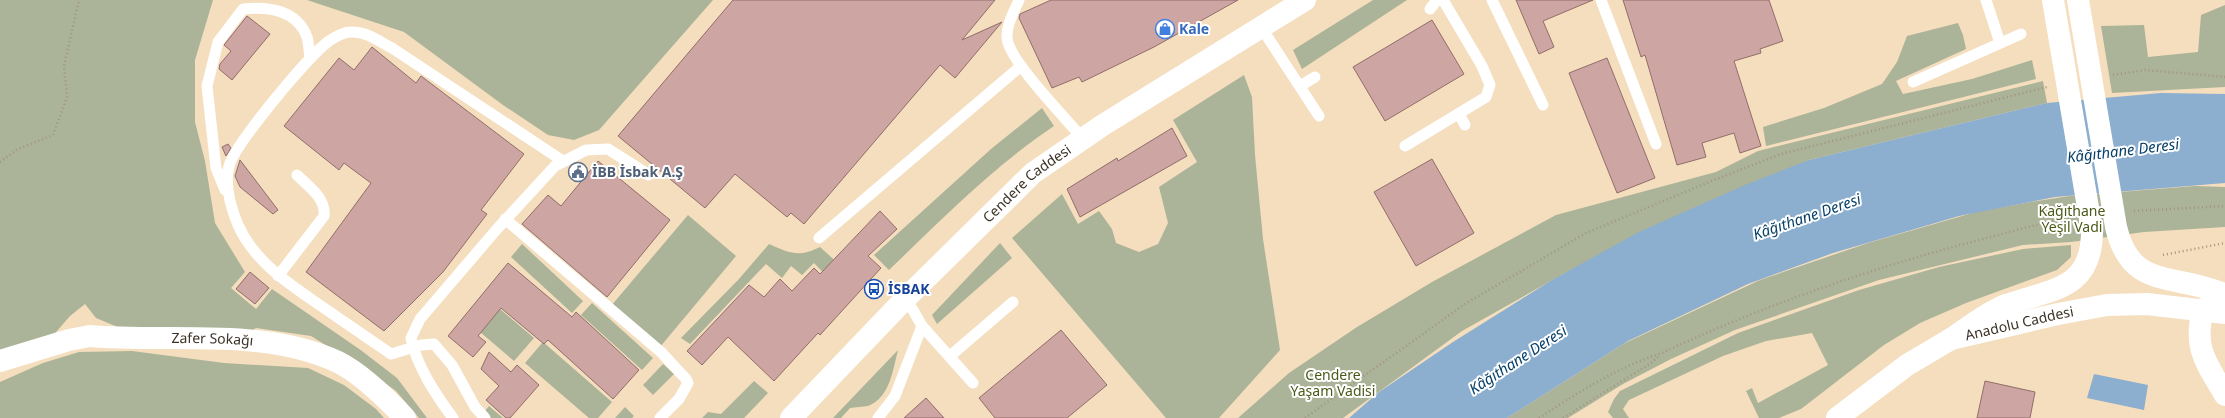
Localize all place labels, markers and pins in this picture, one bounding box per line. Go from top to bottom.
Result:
shop icon: Kale [1154,18,1176,40]
place label: Kale [1179,19,1209,38]
public building icon: İBB İsbak A.Ş [567,161,589,183]
place label: İBB İsbak A.Ş [592,162,683,181]
bus stop icon: İSBAK [863,278,885,300]
place label: İSBAK [888,279,930,298]

